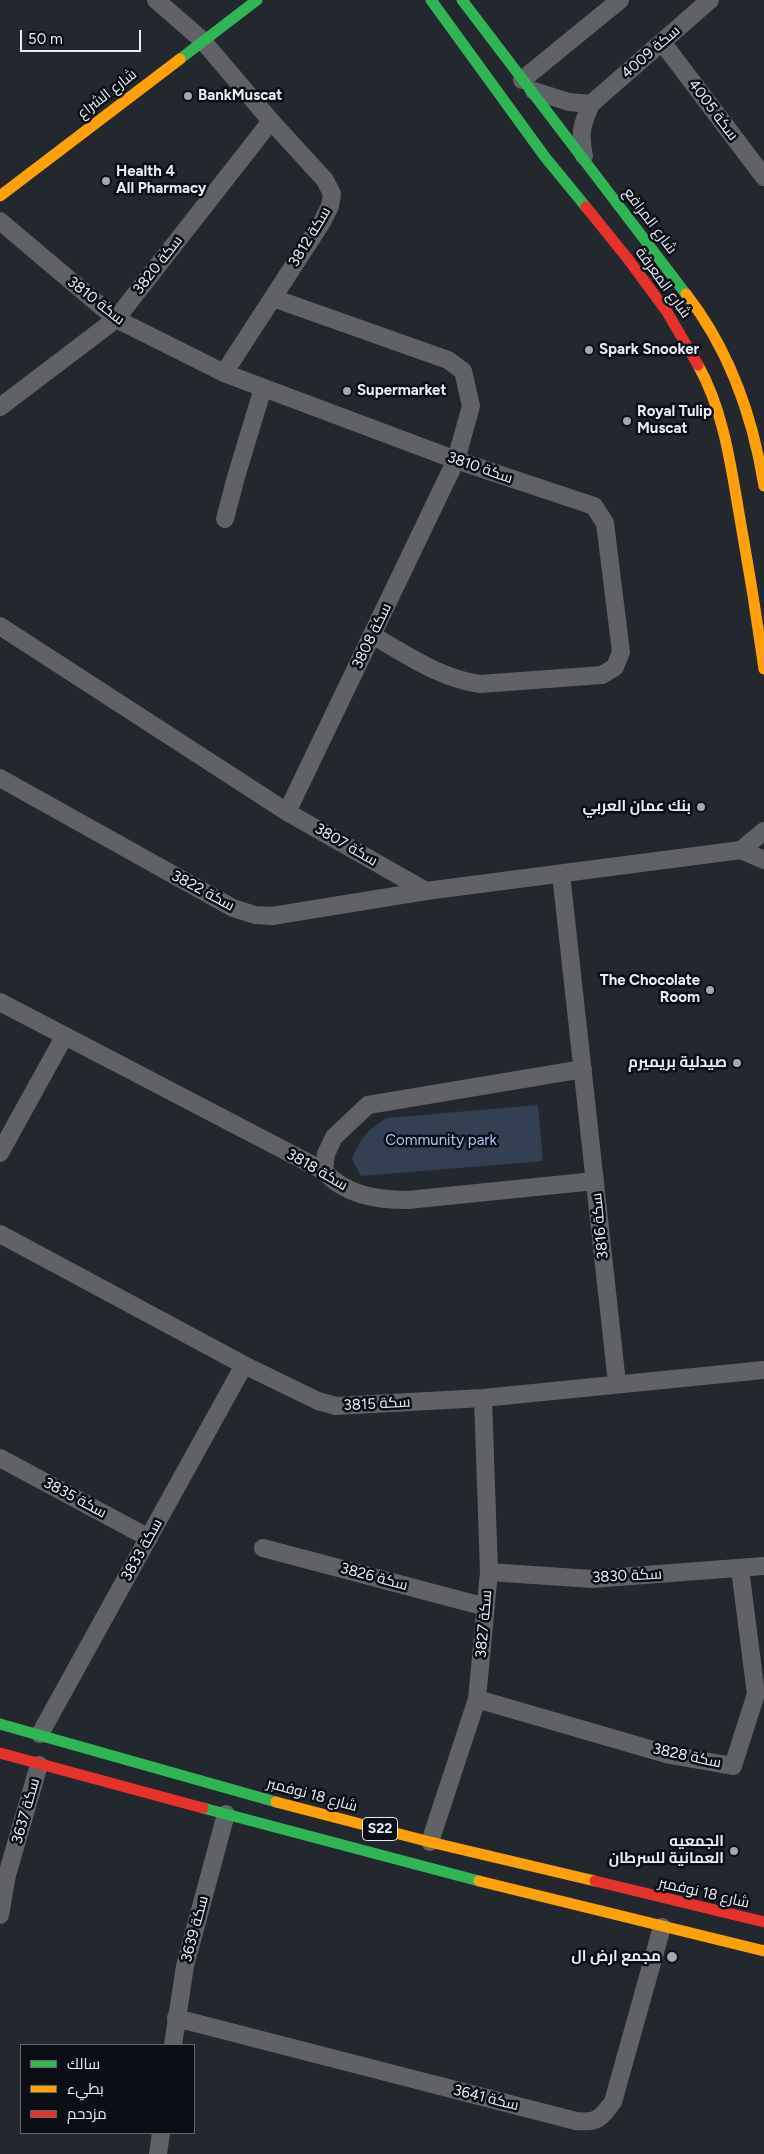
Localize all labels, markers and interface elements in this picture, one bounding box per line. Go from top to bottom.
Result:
scale bar [22,20,144,52]
street label: سكة 4009 [618,22,684,82]
text: 50 m [28,30,63,48]
street label: شارع الشراع [74,65,140,123]
street label: سكة 4005 [684,76,742,144]
place label: BankMuscat [198,87,282,105]
marker: BankMuscat [182,90,194,102]
place label: Health 4 All Pharmacy [116,163,207,198]
marker: Health 4 All Pharmacy [100,175,112,187]
street label: شارع المرافع [619,184,681,258]
street label: سكة 3812 [285,204,335,270]
street label: سكة 3820 [129,232,187,298]
street label: شارع المعرفة [631,244,695,322]
street label: سكة 3810 [64,273,128,329]
place label: Spark Snooker [599,341,699,359]
marker: Spark Snooker [583,344,595,356]
place label: Supermarket [357,382,446,400]
marker: Supermarket [341,385,353,397]
place label: Royal Tulip Muscat [637,403,712,438]
marker: Royal Tulip Muscat [621,415,633,427]
street label: سكة 3810 [445,448,515,488]
street label: سكة 3808 [348,600,396,672]
place label: بنك عمان العربي [583,798,691,816]
marker: بنك عمان العربي [695,801,707,813]
street label: سكة 3807 [311,820,381,870]
street label: سكة 3822 [168,867,238,915]
place label: The Chocolate Room [600,972,700,1007]
marker: The Chocolate Room [704,984,716,996]
place label: صيدلية بريميرم [628,1054,727,1072]
marker: صيدلية بريميرم [731,1057,743,1069]
park label: Community park [385,1132,497,1150]
street label: سكة 3818 [283,1145,351,1195]
street label: سكة 3816 [588,1192,612,1260]
street label: سكة 3815 [343,1393,411,1415]
street label: سكة 3835 [40,1474,110,1522]
street label: سكة 3833 [118,1516,166,1584]
street label: سكة 3826 [338,1559,410,1595]
street label: سكة 3830 [592,1565,662,1587]
street label: سكة 3827 [472,1589,496,1659]
street label: سكة 3828 [651,1740,723,1772]
street label: شارع 18 نوفمبر [265,1774,359,1816]
street label: سكة 3637 [8,1776,44,1846]
road number: S22 [362,1818,398,1840]
place label: الجمعيه العمانية للسرطان [609,1833,724,1868]
marker: الجمعيه العمانية للسرطان [728,1845,740,1857]
street label: شارع 18 نوفمبر [657,1874,751,1912]
street label: سكة 3639 [178,1894,212,1964]
place label: مجمع ارض ال [571,1948,661,1966]
marker: مجمع ارض ال [665,1950,679,1964]
legend [20,2044,195,2134]
text: سالك [67,2055,100,2073]
text: بطيء [67,2080,104,2098]
street label: سكة 3641 [451,2081,521,2115]
text: مزدحم [67,2105,107,2123]

